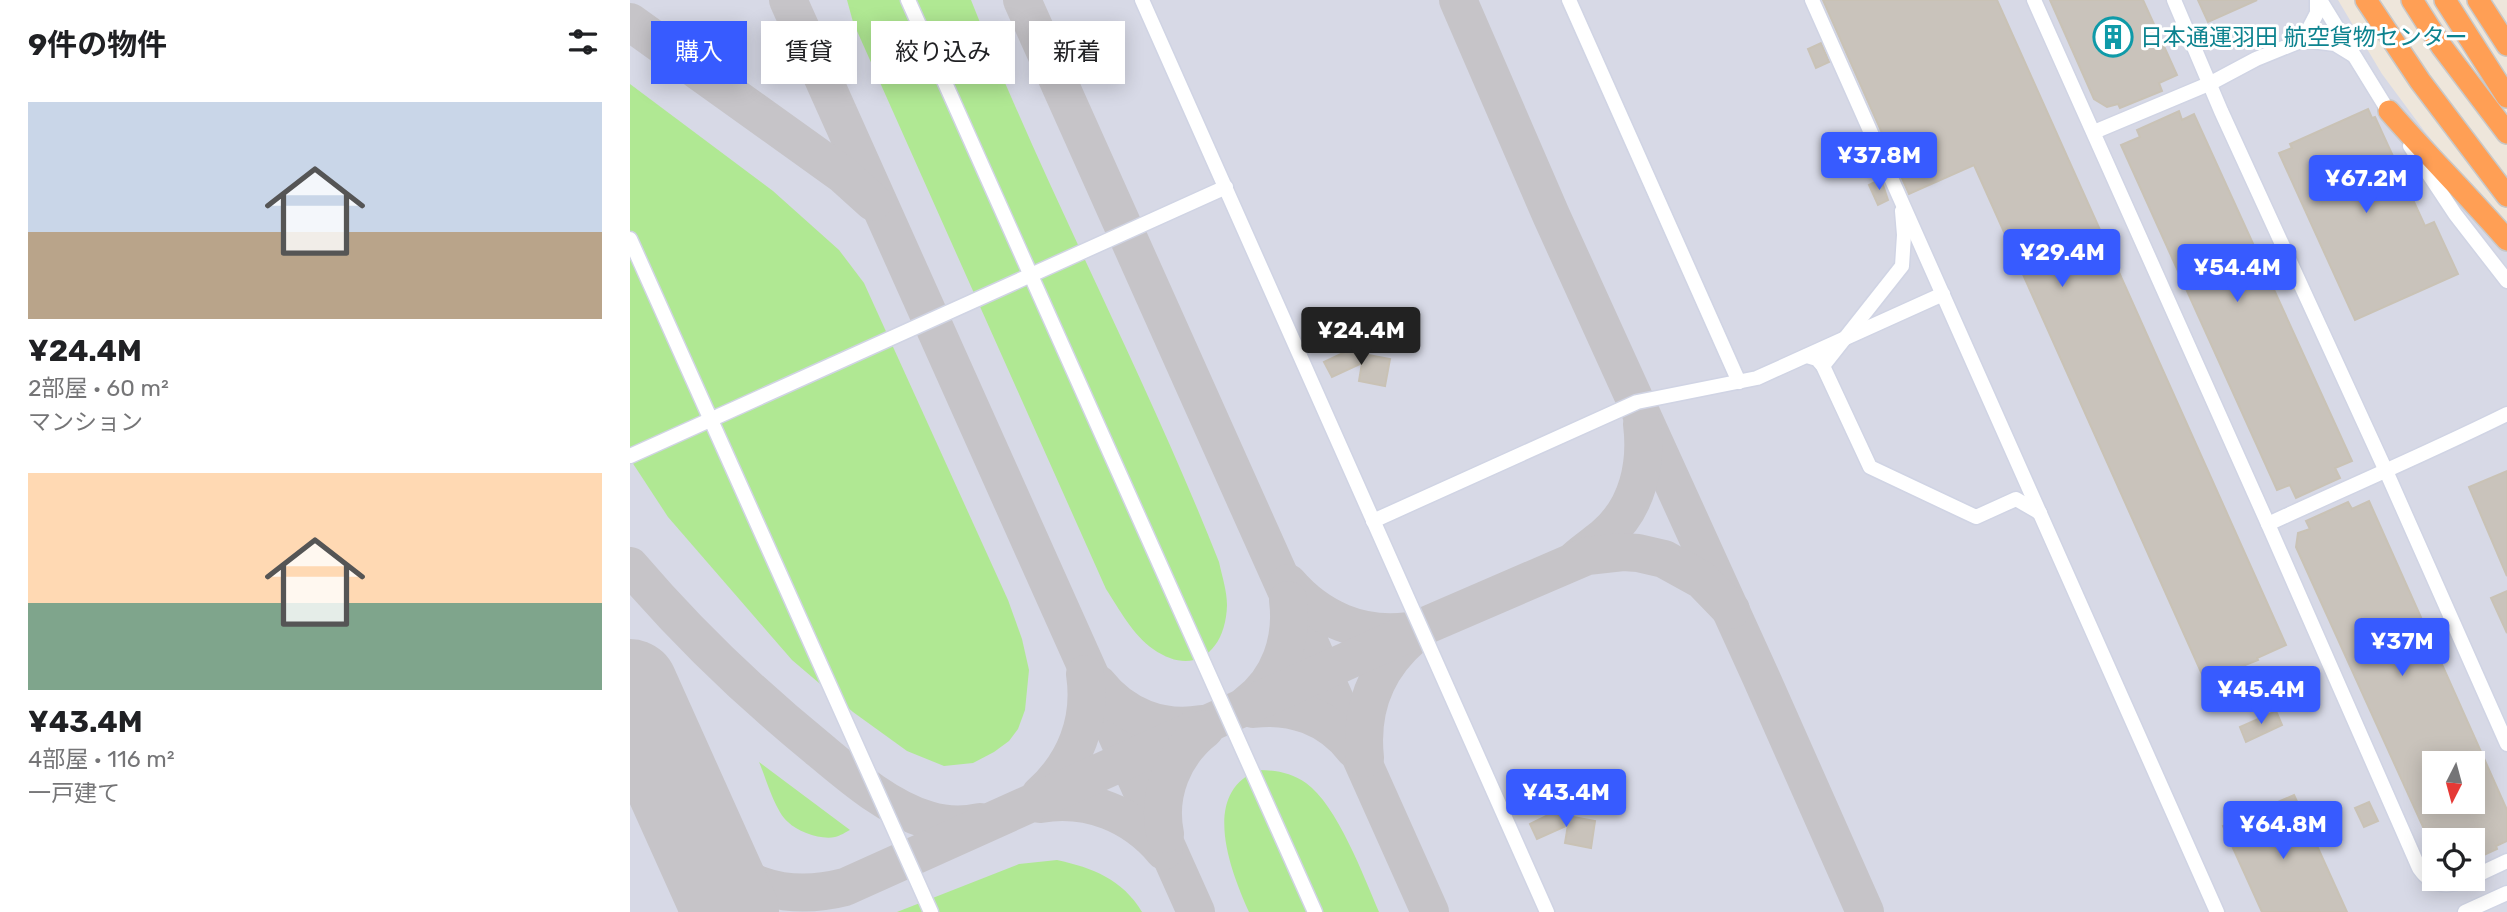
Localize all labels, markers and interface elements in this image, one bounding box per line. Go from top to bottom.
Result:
building icon: 日本通運羽田 航空貨物センター [2092,16,2134,58]
chip: 購入 [651,21,747,84]
chip: 賃貸 [761,21,857,84]
chip: 絞り込み [871,21,1015,84]
chip: 新着 [1029,21,1125,84]
icon: filters [564,23,602,61]
place label: 日本通運羽田 航空貨物センター [2140,23,2468,51]
text: 9件の物件 [28,27,167,63]
pin: ¥37.8M [1822,132,1936,192]
text: ¥37.8M [1837,141,1921,169]
icon: home [252,148,378,274]
pin: ¥67.2M [2309,156,2423,215]
text: ¥67.2M [2325,164,2407,192]
pin: ¥29.4M [2005,230,2119,289]
text: ¥29.4M [2019,238,2105,266]
pin: ¥54.4M [2180,244,2294,304]
text: ¥54.4M [2193,253,2281,281]
pin: ¥24.4M [1304,308,1418,367]
text: ¥24.4M [1317,316,1405,344]
text: ¥24.4M [28,333,142,369]
text: 2部屋 · 60 m² [28,374,169,402]
text: マンション [28,408,143,436]
icon: home [252,519,378,645]
pin: ¥37M [2361,618,2443,678]
text: ¥37M [2370,627,2434,655]
pin: ¥45.4M [2204,666,2318,726]
text: ¥45.4M [2217,675,2305,703]
text: ¥43.4M [28,704,143,740]
text: 4部屋 · 116 m² [28,745,175,773]
north arrow [2422,751,2485,814]
map controls [2422,751,2485,891]
pin: ¥43.4M [1509,770,1623,829]
text: ¥43.4M [1522,778,1610,806]
text: 一戸建て [28,779,120,807]
pin: ¥64.8M [2226,802,2340,861]
text: ¥64.8M [2239,810,2327,838]
button: locate [2422,828,2485,891]

